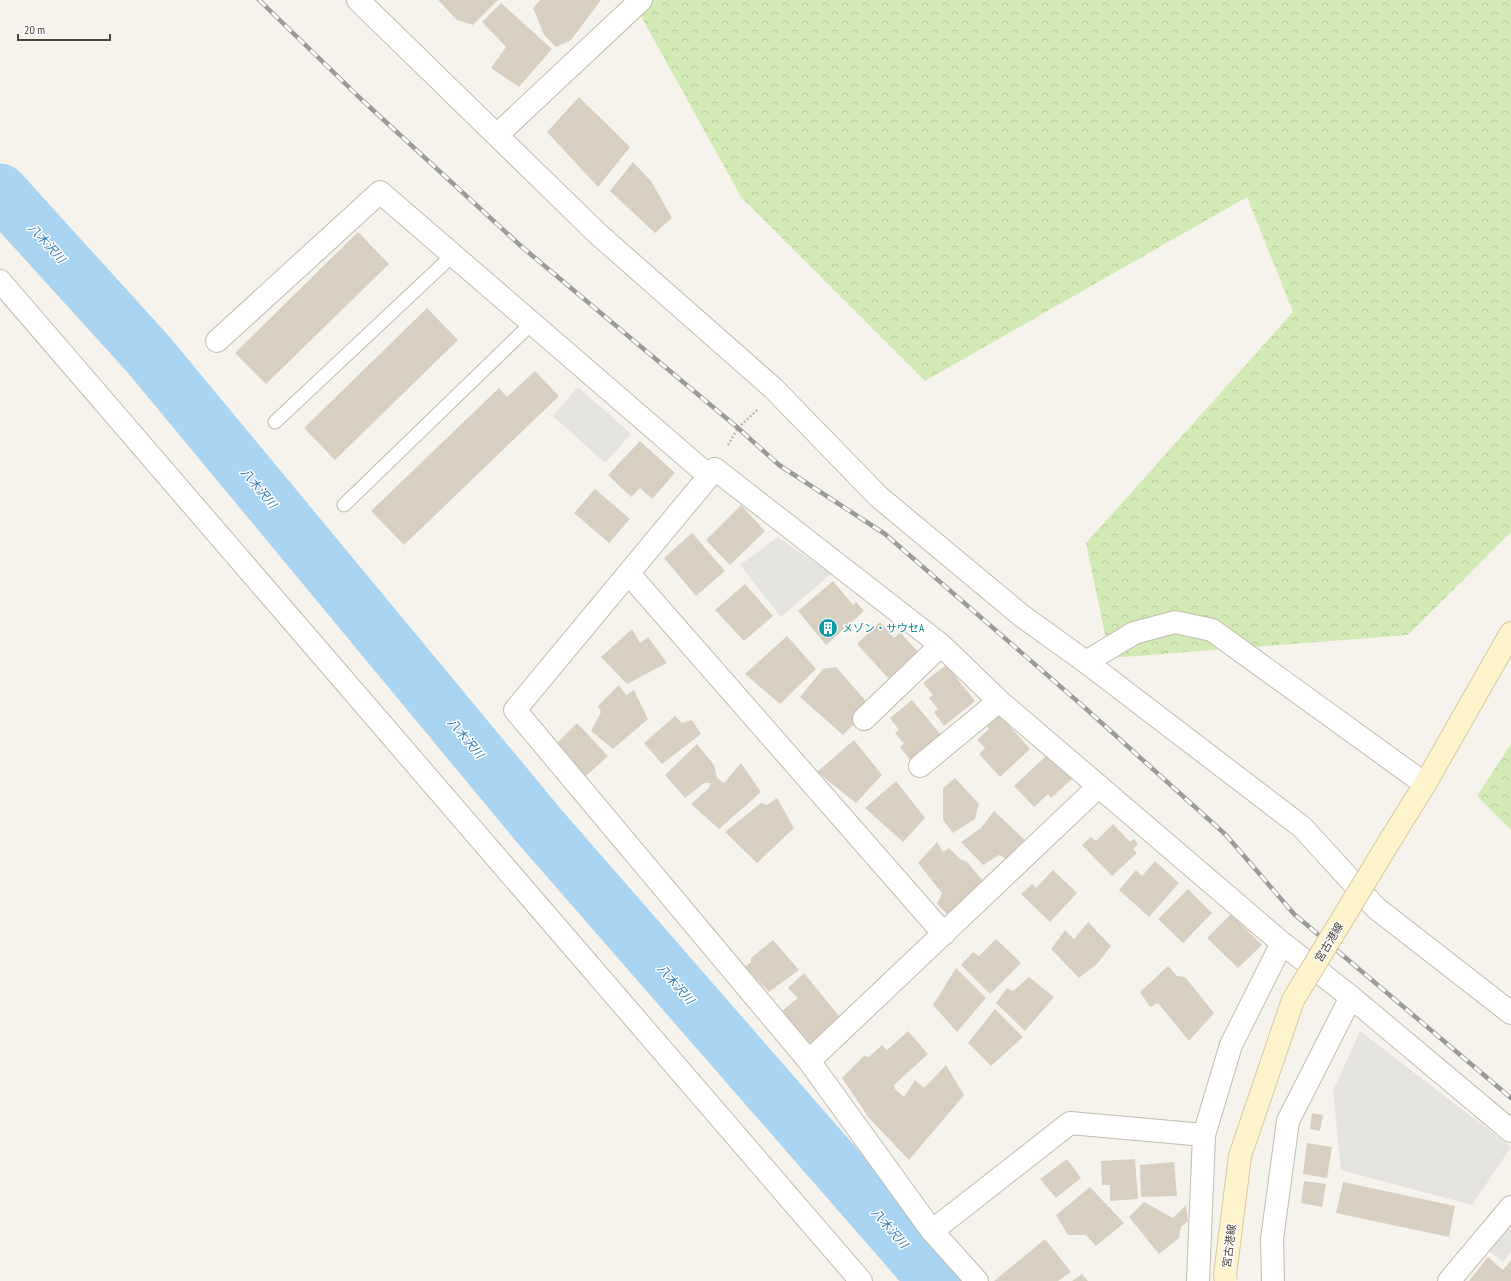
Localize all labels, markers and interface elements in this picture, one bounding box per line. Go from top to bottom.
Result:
scale bar [18,16,110,42]
text: 20 m [24,22,45,37]
water label: 八木沢川 [25,220,70,267]
water label: 八木沢川 [238,465,281,513]
building icon: メゾン・サウセA [817,617,839,639]
place label: メゾン・サウセA [842,621,925,635]
water label: 八木沢川 [445,715,488,763]
street label: 宮古港線 [1312,920,1346,964]
water label: 八木沢川 [655,961,699,1009]
water label: 八木沢川 [869,1205,913,1253]
street label: 宮古港線 [1219,1223,1239,1269]

